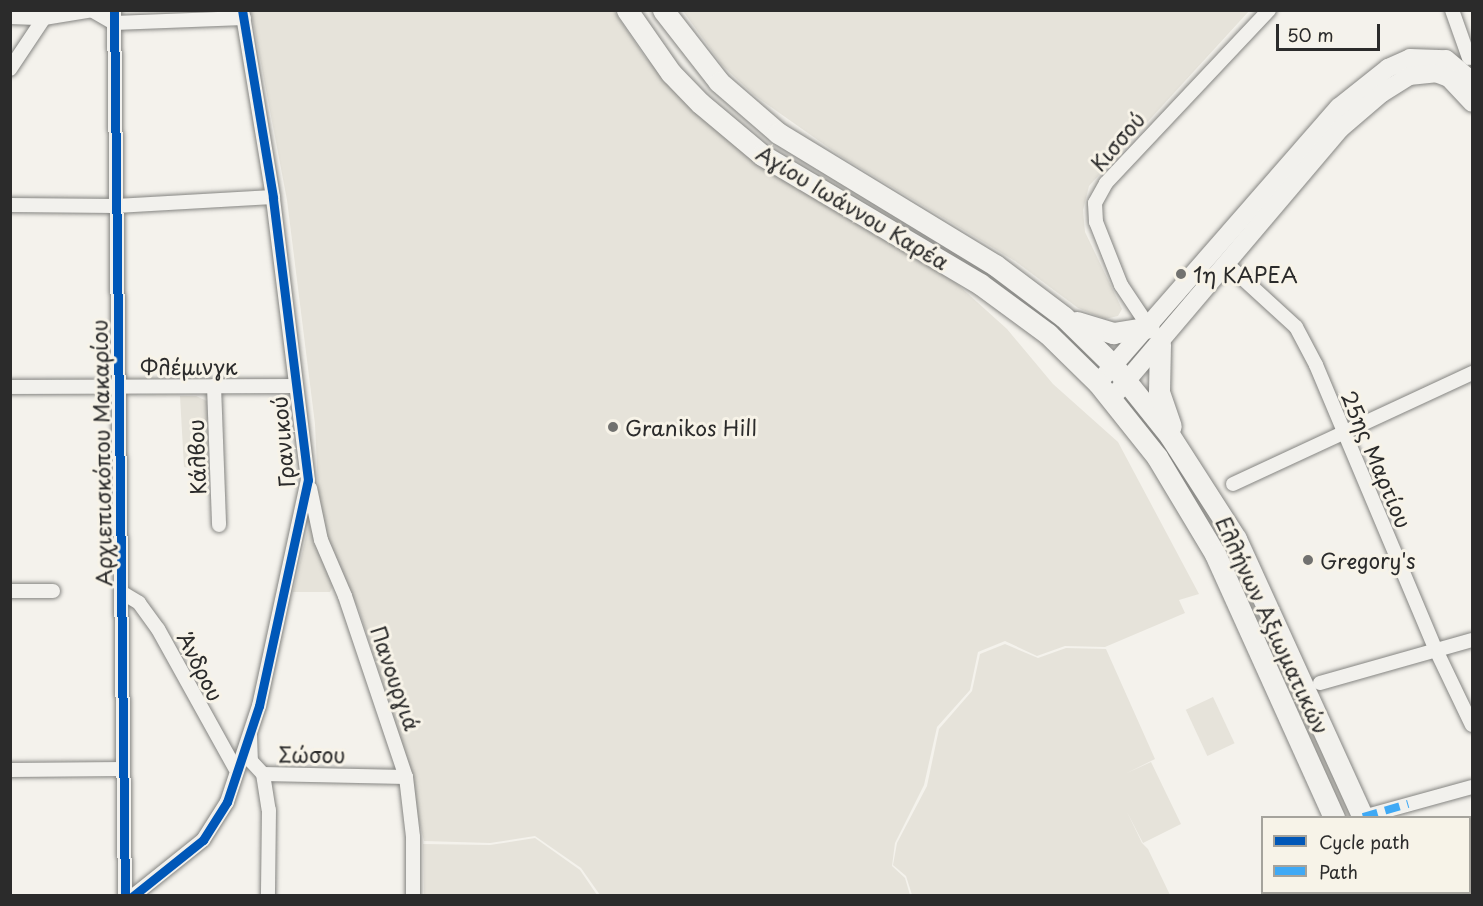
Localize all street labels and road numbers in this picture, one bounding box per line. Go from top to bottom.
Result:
street label: Κισσού [1085,106,1149,176]
street label: Αγίου Ιωάννου Καρέα [752,140,954,274]
street label: Αρχιεπισκόπου Μακαρίου [86,319,116,587]
street label: Φλέμινγκ [140,353,238,379]
street label: 25ης Μαρτίου [1337,387,1417,531]
street label: Γρανικού [265,395,299,489]
street label: Κάλβου [182,419,210,495]
street label: Ελλήνων Αξιωματικών [1211,512,1335,738]
street label: Πανουργιά [366,622,426,734]
street label: Άνδρου [173,627,229,705]
street label: Σώσου [278,741,346,767]

